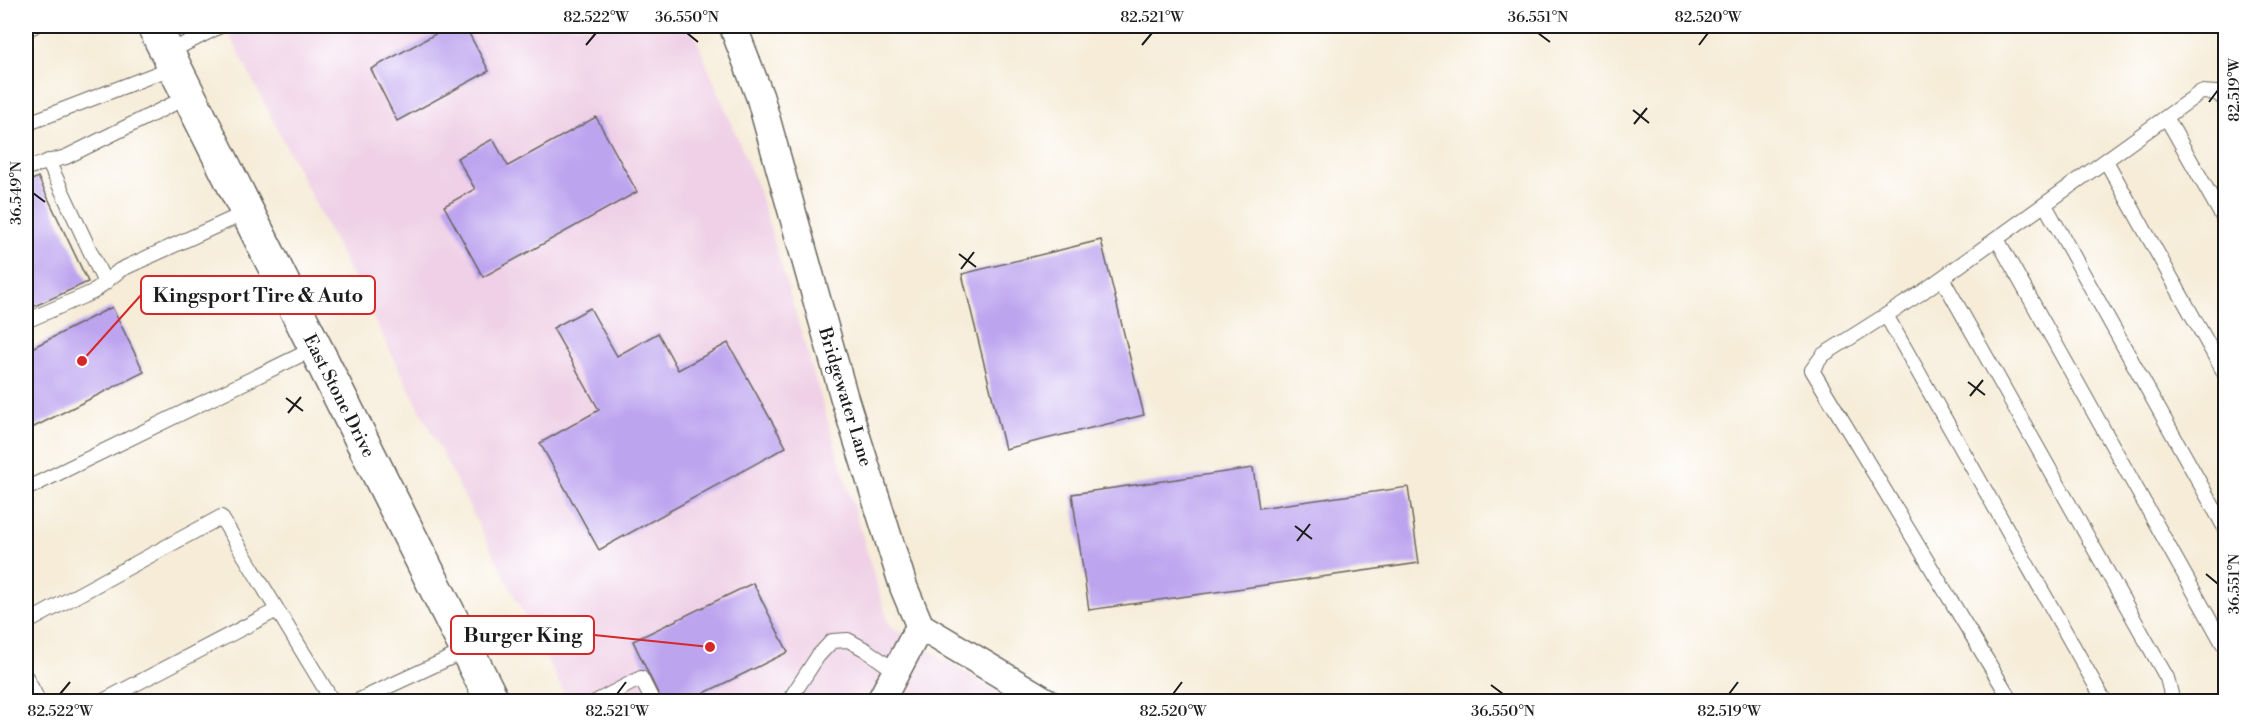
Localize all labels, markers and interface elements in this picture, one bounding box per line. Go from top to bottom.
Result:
text: 82.522°W [563,8,629,27]
text: 36.550°N [655,8,719,27]
text: 82.521°W [1120,8,1184,27]
text: 36.551°N [1508,8,1568,27]
text: 82.520°W [1675,8,1742,27]
text: 82.519°W [2225,58,2244,122]
text: 36.549°N [7,161,26,225]
callout: Kingsport Tire & Auto [141,276,375,314]
text: Kingsport Tire & Auto [153,284,363,309]
street label: Bridgewater Lane [813,324,877,469]
street label: East Stone Drive [298,330,380,462]
text: 36.551°N [2225,554,2244,614]
callout: Burger King [451,616,594,654]
text: Burger King [464,624,583,649]
text: 82.522°W [27,702,93,721]
text: 82.521°W [585,702,649,721]
text: 82.520°W [1140,702,1207,721]
text: 36.550°N [1471,702,1535,721]
text: 82.519°W [1697,702,1761,721]

